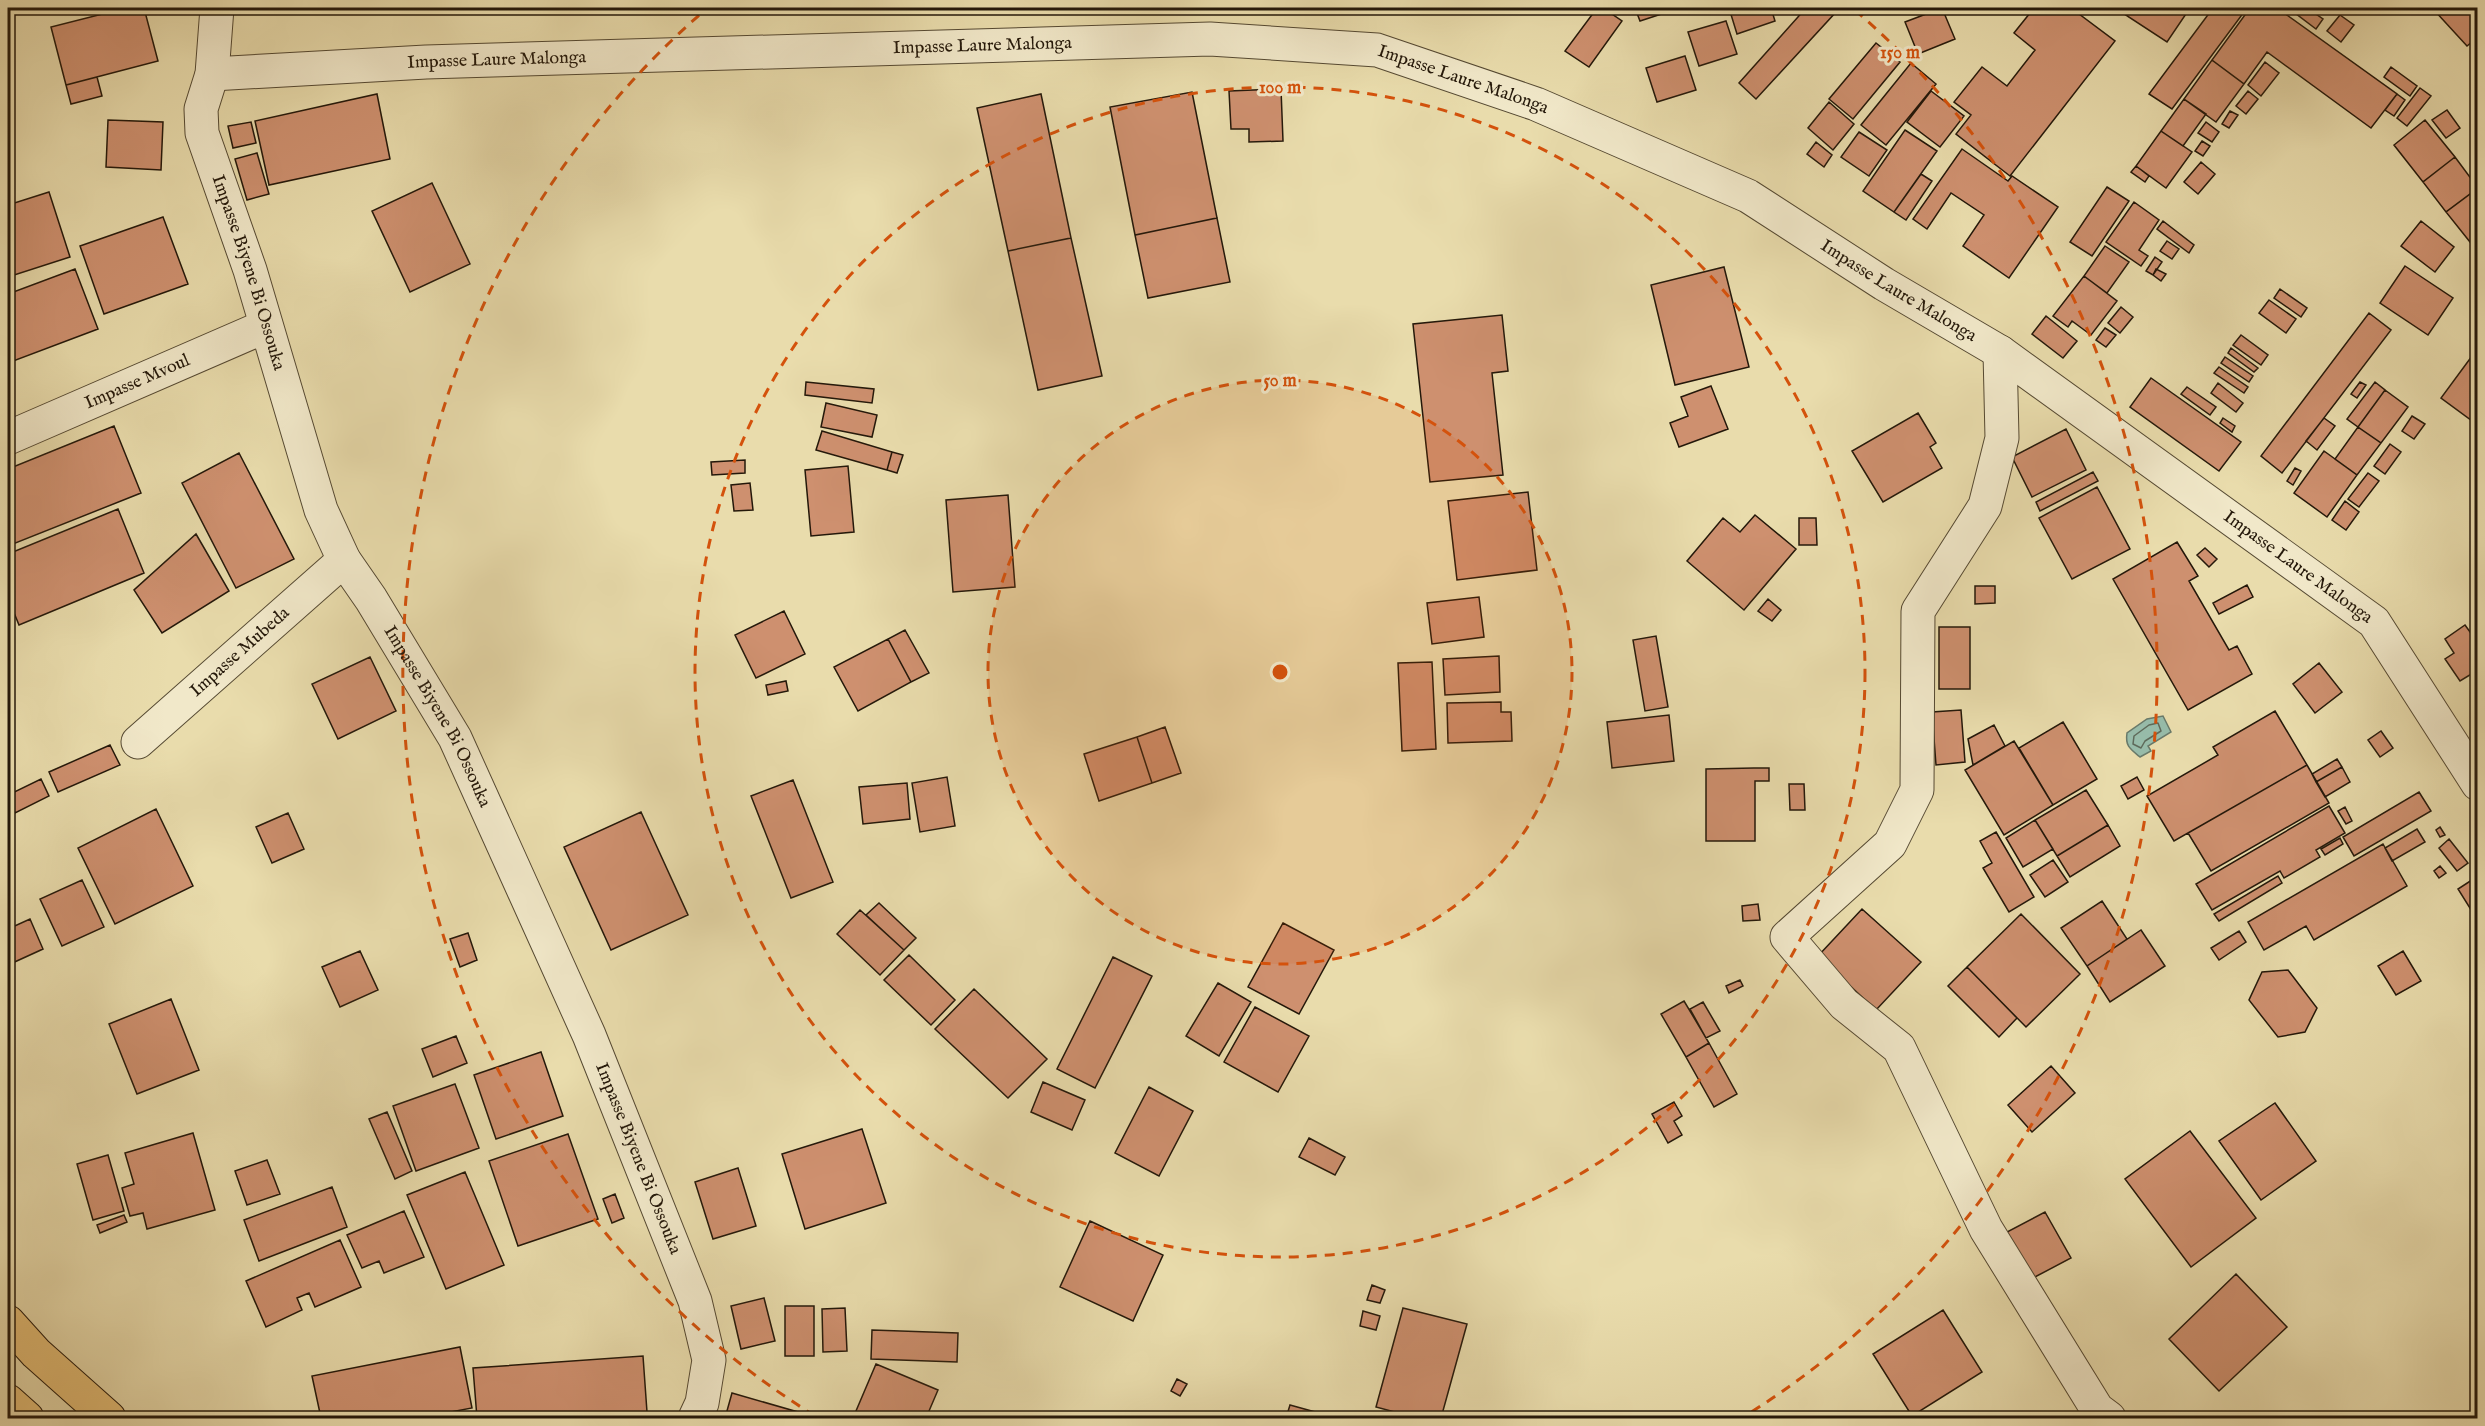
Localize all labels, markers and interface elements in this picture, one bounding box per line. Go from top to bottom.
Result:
street label: Impasse Laure Malonga [893,32,1073,60]
street label: Impasse Laure Malonga [1375,40,1552,120]
text: 150 m [1880,42,1920,65]
street label: Impasse Laure Malonga [406,46,587,75]
text: 100 m [1259,77,1301,100]
street label: Impasse Biyene Bi Ossouka [206,172,291,373]
street label: Impasse Laure Malonga [1816,234,1981,347]
street label: Impasse Mvoul [81,349,194,415]
text: 50 m [1263,370,1297,393]
street label: Impasse Laure Malonga [2219,505,2377,629]
street label: Impasse Mubeda [185,602,295,702]
street label: Impasse Biyene Bi Ossouka [378,621,496,811]
centre of rings [1270,662,1290,682]
street label: Impasse Biyene Bi Ossouka [590,1059,687,1258]

